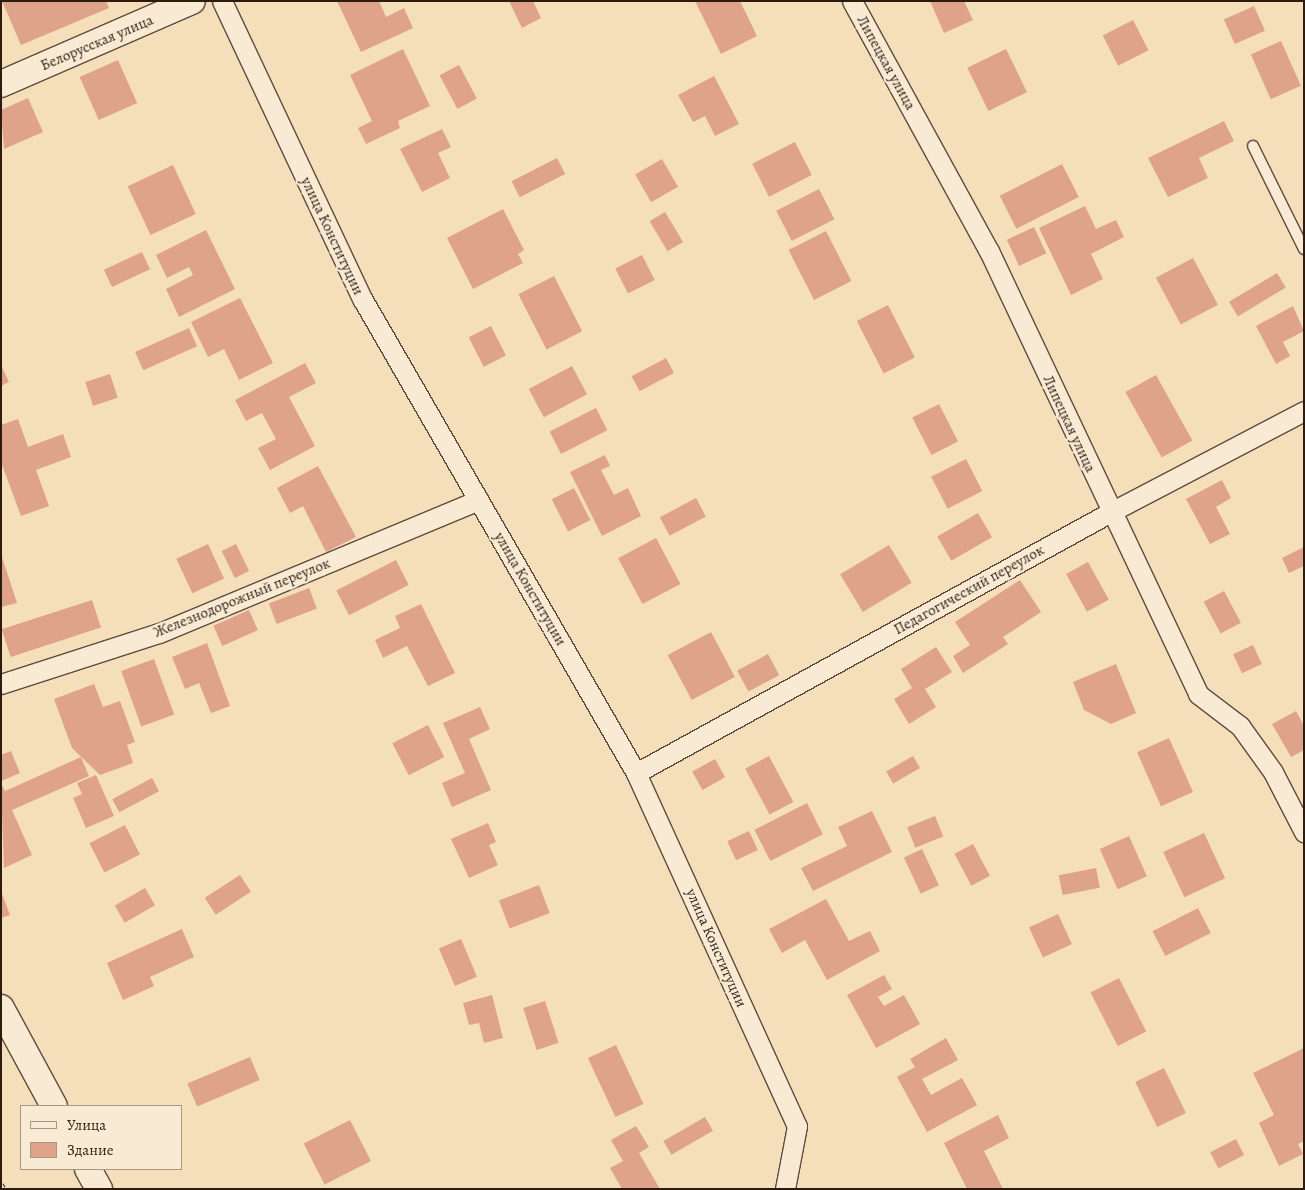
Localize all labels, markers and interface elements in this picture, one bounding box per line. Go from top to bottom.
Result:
street label: Белорусская улица [38,11,156,75]
street label: Липецкая улица [853,13,919,113]
street label: улица Конституции [297,174,367,298]
street label: Липецкая улица [1039,373,1099,475]
street label: улица Конституции [490,529,570,649]
street label: Педагогический переулок [891,541,1047,639]
street label: Железнодорожный переулок [151,554,333,642]
street label: улица Конституции [682,886,750,1010]
legend [20,1105,182,1170]
text: Улица [67,1115,106,1135]
text: Здание [67,1140,114,1160]

